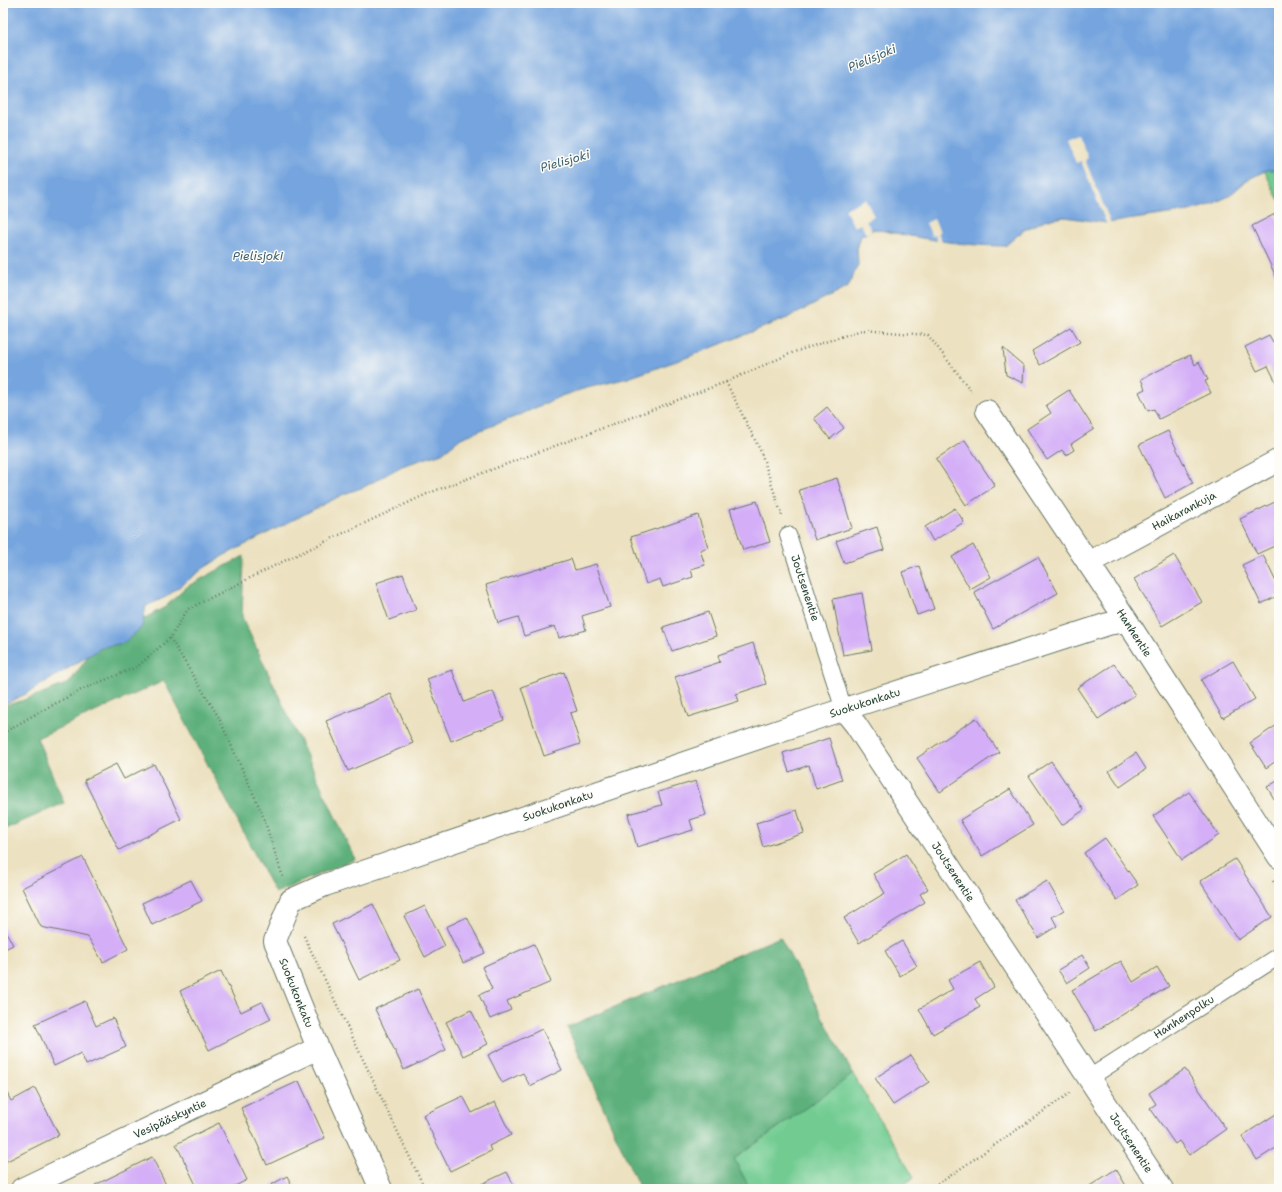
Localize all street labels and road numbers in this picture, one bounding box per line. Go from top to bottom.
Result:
street label: Haikarankuja [1149,488,1219,534]
street label: Joutsenentie [787,553,823,623]
street label: Hanhentie [1113,606,1155,660]
street label: Suokukonkatu [828,684,902,722]
street label: Suokukonkatu [521,787,595,825]
street label: Joutsenentie [928,839,978,905]
street label: Suokukonkatu [275,956,317,1030]
street label: Hanhenpolku [1151,992,1217,1042]
street label: Vesipääskyntie [131,1096,209,1142]
street label: Joutsenentie [1106,1110,1156,1176]

